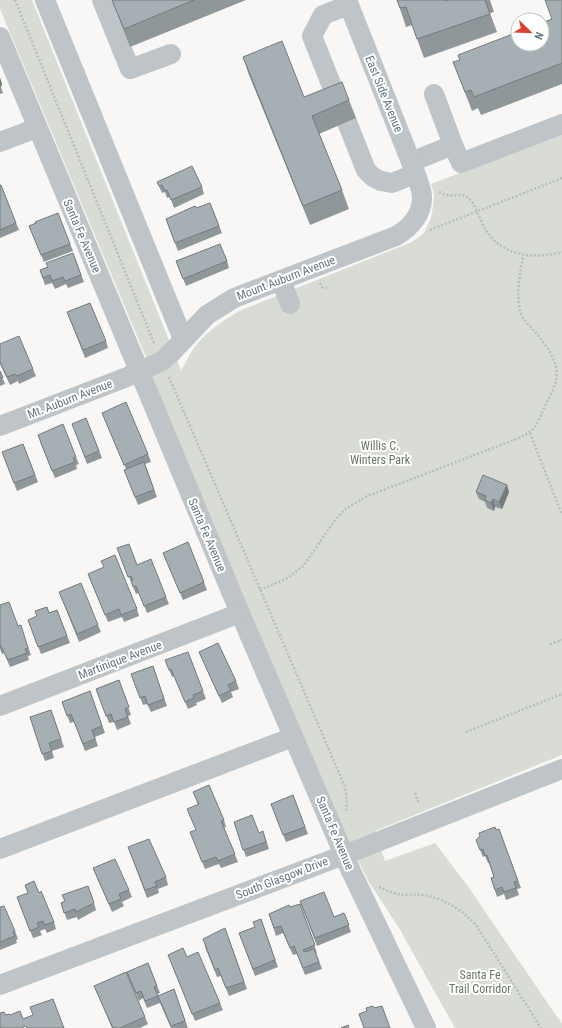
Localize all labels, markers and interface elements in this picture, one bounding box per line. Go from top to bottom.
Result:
north arrow [510,12,550,52]
text: N [531,30,546,42]
street label: East Side Avenue [362,54,406,135]
street label: Santa Fe Avenue [60,197,104,275]
street label: Mount Auburn Avenue [235,253,337,303]
street label: Mt. Auburn Avenue [26,376,115,422]
park label: Willis C. Winters Park [350,439,411,467]
street label: Santa Fe Avenue [185,496,229,574]
street label: Martinique Avenue [76,637,164,682]
street label: Santa Fe Avenue [313,794,357,872]
street label: South Glasgow Drive [234,854,330,902]
park label: Santa Fe Trail Corridor [449,968,511,996]

